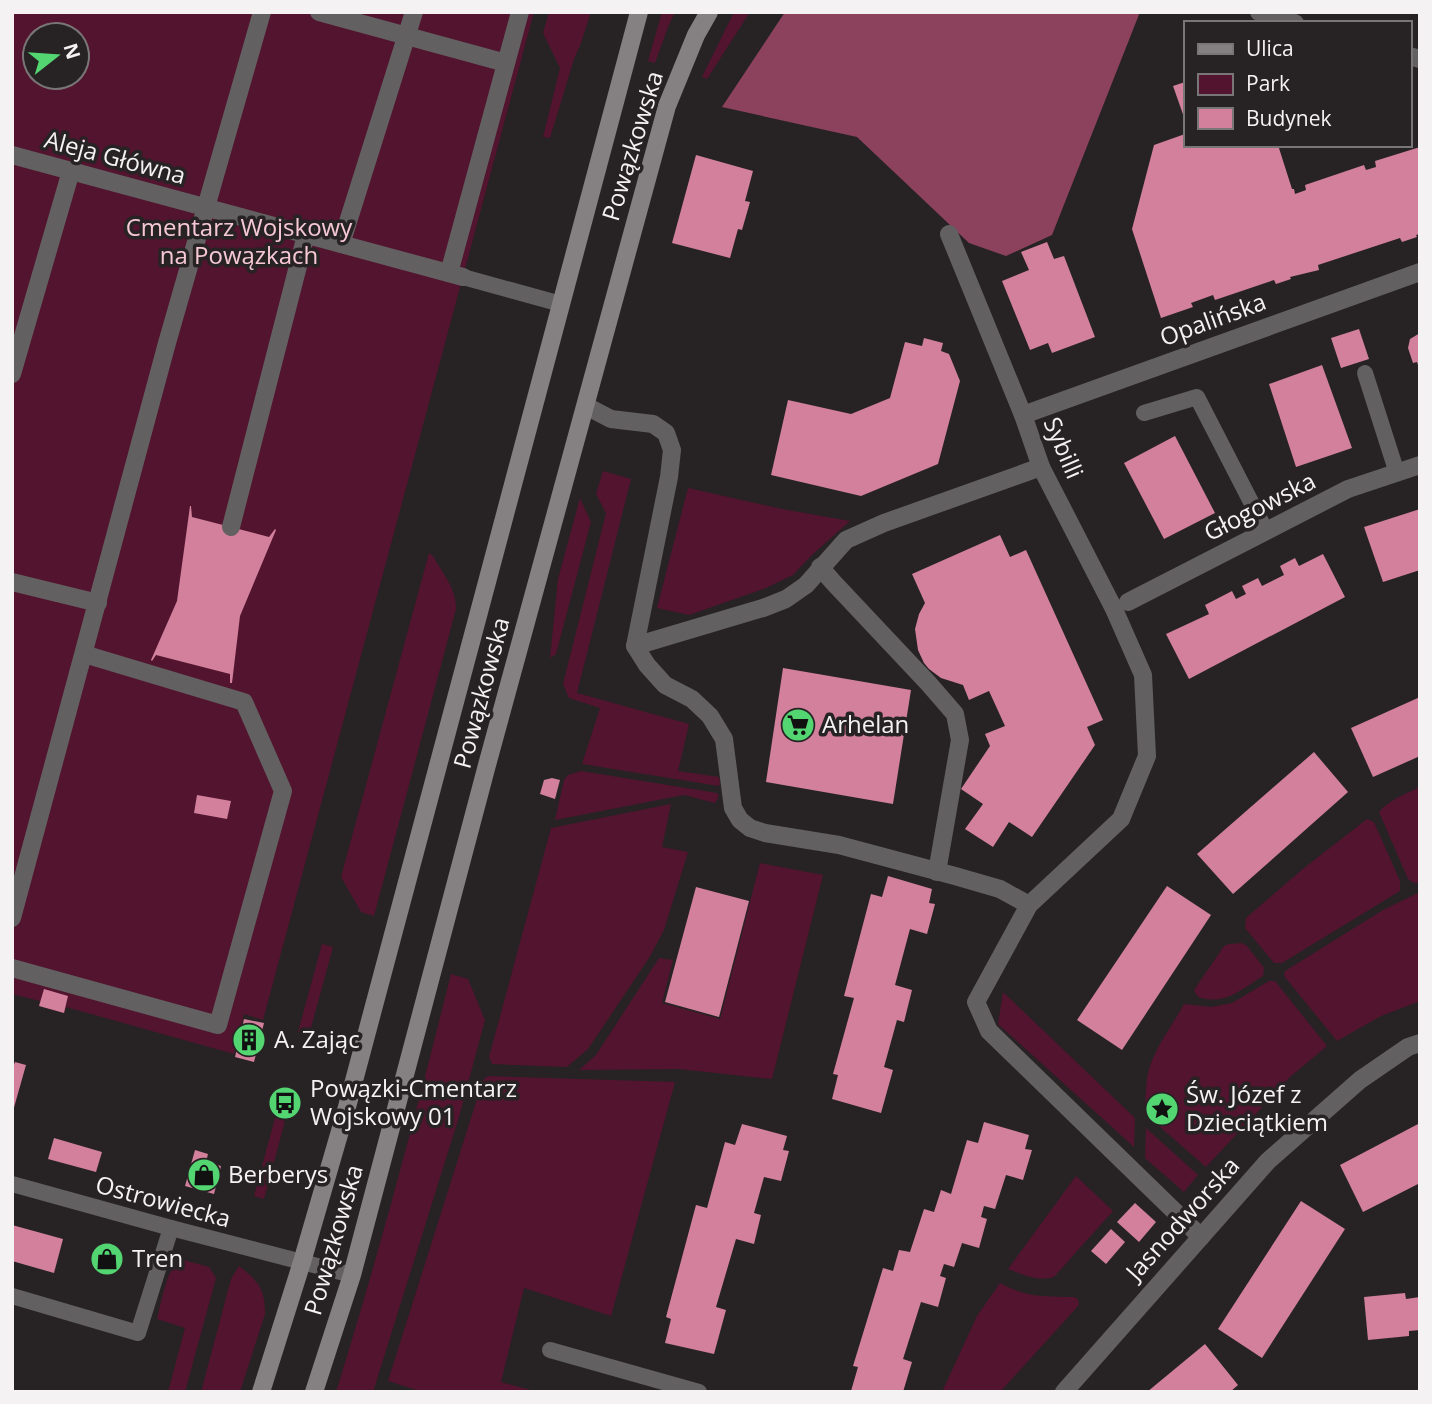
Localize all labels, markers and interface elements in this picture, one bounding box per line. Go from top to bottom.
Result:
north arrow [21,21,91,91]
legend [1184,21,1411,147]
text: Ulica [1246,34,1294,62]
text: N [58,40,87,62]
street label: Powązkowska [593,67,670,225]
text: Park [1246,69,1290,97]
text: Budynek [1246,104,1332,132]
street label: Aleja Główna [41,122,190,191]
park label: Cmentarz Wojskowy na Powązkach [126,210,353,271]
street label: Opalińska [1155,284,1270,353]
street label: Sybilli [1037,411,1092,483]
street label: Głogowska [1198,463,1321,548]
street label: Powązkowska [445,613,517,772]
supermarket icon: Arhelan [779,706,817,744]
place label: Arhelan [822,707,909,740]
building icon: A. Zając [230,1021,268,1059]
place label: A. Zając [274,1022,360,1055]
place label: Powązki-Cmentarz Wojskowy 01 [310,1071,517,1132]
place label: Św. Józef z Dzieciątkiem [1186,1077,1328,1138]
bus stop icon: Powązki-Cmentarz Wojskowy 01 [266,1084,304,1122]
place icon: Św. Józef z Dzieciątkiem [1143,1090,1181,1128]
street label: Jasnodworska [1116,1149,1246,1288]
shop icon: Berberys [185,1156,223,1194]
place label: Berberys [228,1157,328,1190]
street label: Powązkowska [295,1160,370,1319]
street label: Ostrowiecka [92,1167,235,1234]
shop icon: Tren [88,1240,126,1278]
place label: Tren [132,1241,183,1274]

